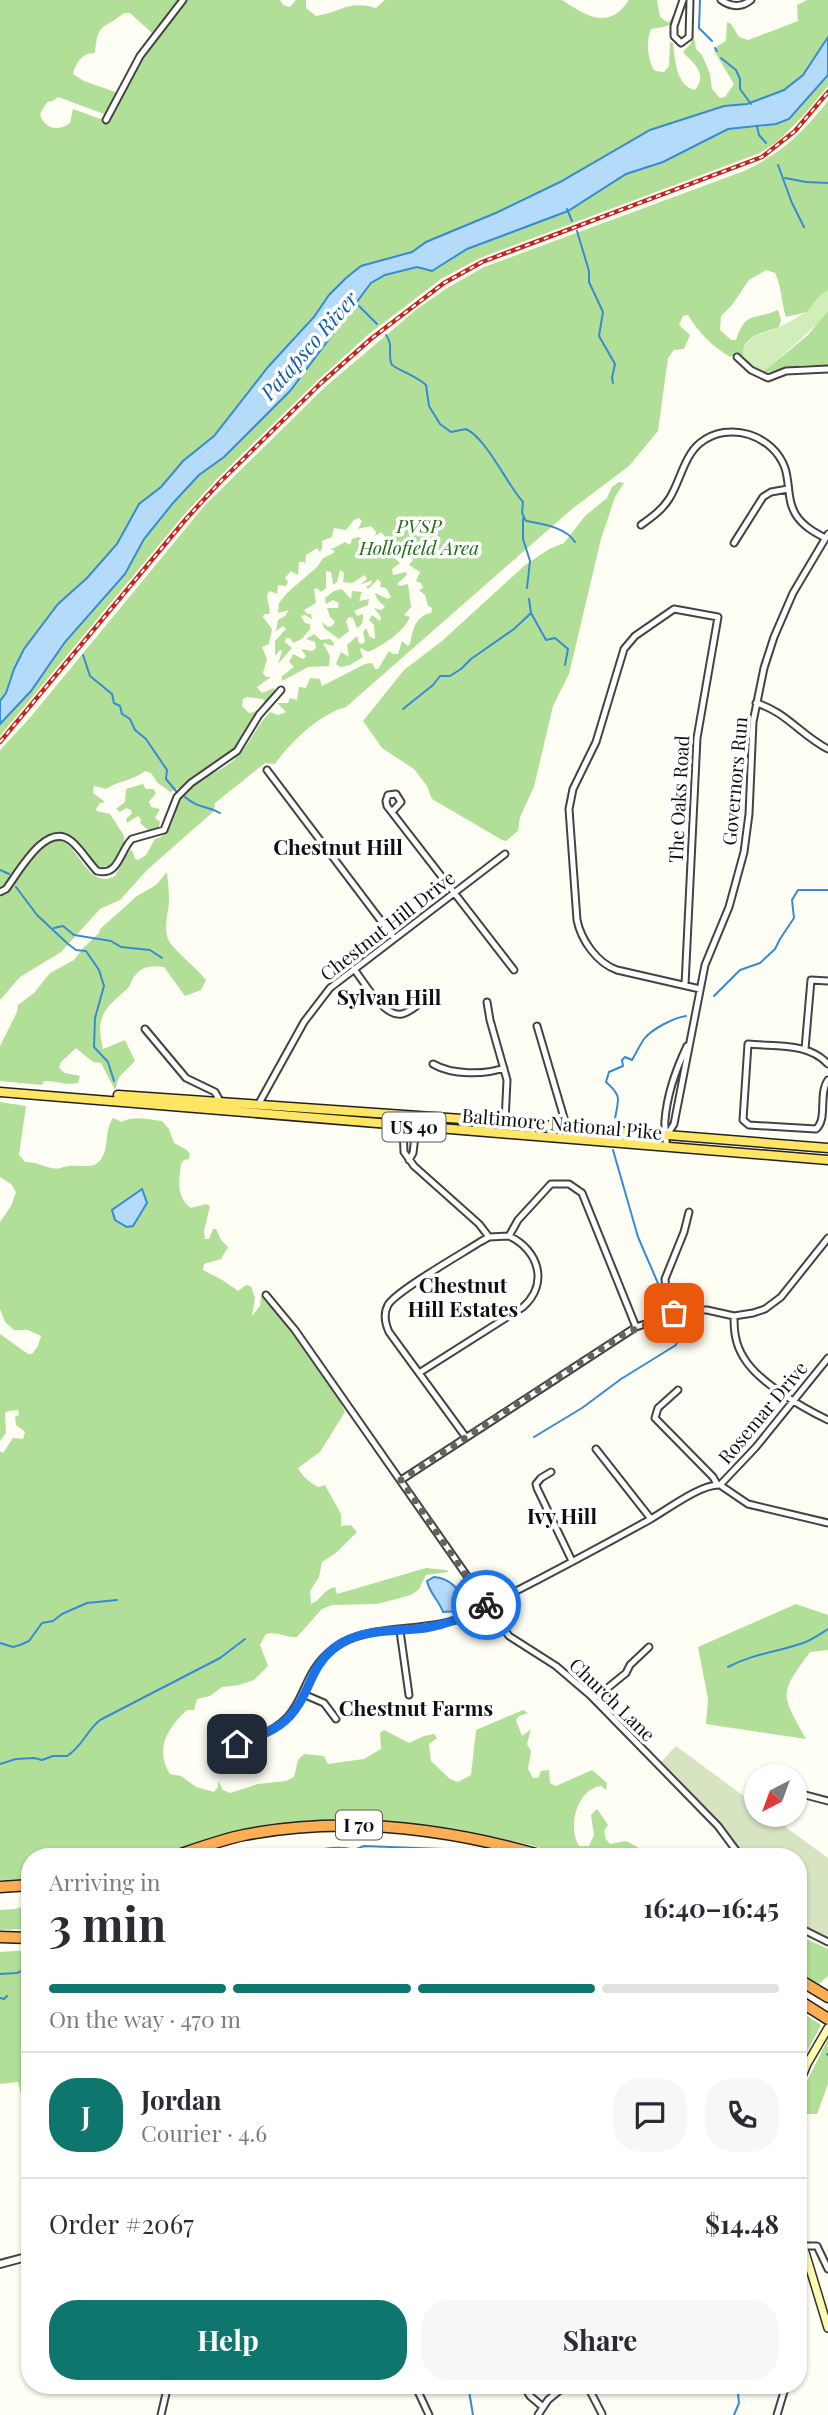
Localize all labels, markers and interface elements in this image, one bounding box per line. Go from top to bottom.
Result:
water label: Patapsco River [253,284,363,406]
park label: PVSP Hollofield Area [358,512,479,560]
street label: Governors Run [715,715,753,846]
street label: The Oaks Road [662,735,694,863]
district label: Chestnut Hill [273,832,403,860]
street label: Chestnut Hill Drive [314,864,460,986]
district label: Sylvan Hill [337,982,442,1010]
street label: Baltimore National Pike [461,1101,663,1145]
road number: US 40 [382,1112,446,1142]
district label: Chestnut Hill Estates [408,1270,518,1322]
pin [644,1283,704,1343]
icon: bag [655,1294,693,1332]
street label: Rosemar Drive [711,1355,813,1469]
district label: Ivy Hill [527,1501,597,1529]
courier [451,1570,521,1640]
icon: bike [467,1586,505,1624]
street label: Church Lane [564,1651,662,1747]
district label: Chestnut Farms [339,1693,493,1721]
pin [207,1714,267,1774]
icon: home [218,1725,256,1763]
north arrow [744,1764,807,1827]
map controls [744,1764,807,1827]
road number: I 70 [336,1811,382,1840]
text: Arriving in [49,1866,161,1897]
text: 16:40–16:45 [643,1890,779,1925]
text: 3 min [49,1892,166,1954]
text: On the way · 470 m [49,2003,241,2034]
button: chat [613,2078,687,2152]
button: phone [705,2078,779,2152]
text: Jordan [141,2082,221,2117]
text: J [81,2098,91,2133]
text: Courier · 4.6 [141,2117,267,2148]
text: Order #2067 [49,2206,194,2241]
text: $14.48 [705,2206,779,2241]
button: Help [49,2300,407,2380]
button: Share [421,2300,779,2380]

